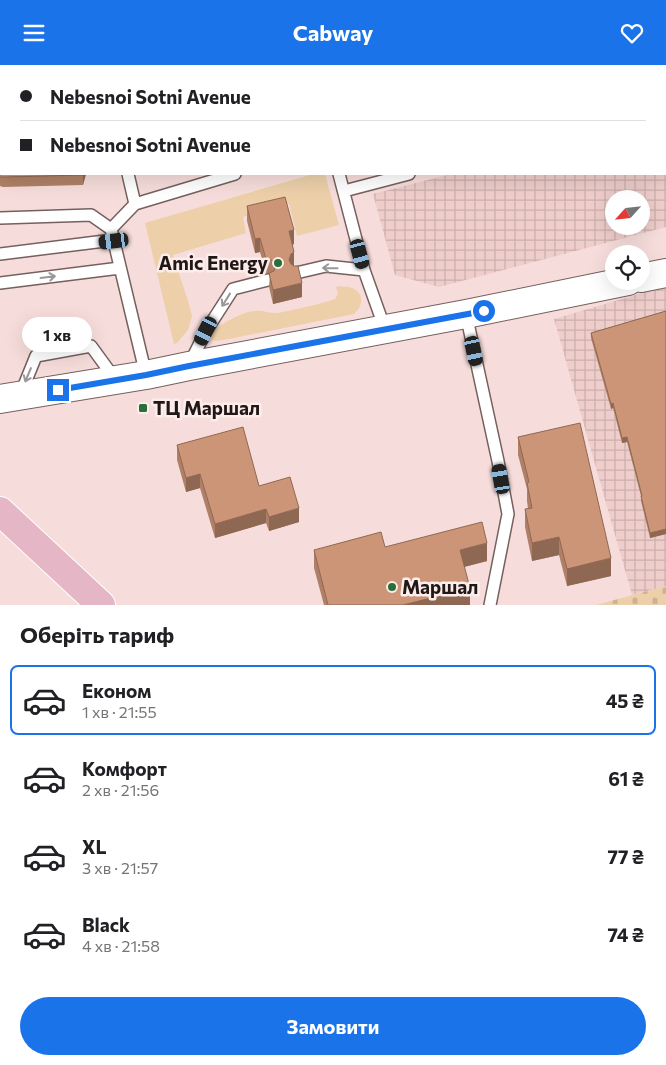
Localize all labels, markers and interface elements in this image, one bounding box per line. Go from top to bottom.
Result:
icon: menu [20,19,48,47]
text: Cabway [293,19,373,46]
icon: heart [618,19,646,47]
text: Nebesnoi Sotni Avenue [50,85,251,108]
text: Nebesnoi Sotni Avenue [50,133,251,156]
north arrow [605,190,650,235]
map controls [605,190,650,290]
car [98,232,129,250]
car [348,238,371,270]
button: locate [605,245,650,290]
place label: Amic Energy [159,251,269,274]
marker: Amic Energy [272,257,284,269]
one-way arrow [322,263,338,272]
one-way arrow [40,272,56,282]
one-way arrow [221,293,231,307]
route start [473,300,495,322]
car [192,314,219,348]
callout: 1 хв [23,317,93,353]
text: 1 хв [43,325,71,344]
car [463,335,484,367]
one-way arrow [23,367,33,382]
route end [47,379,69,401]
place label: ТЦ Маршал [153,396,260,419]
marker: ТЦ Маршал [137,402,149,414]
car [491,463,510,495]
place label: Маршал [402,575,478,598]
marker: Маршал [386,581,398,593]
text: Оберіть тариф [20,621,174,648]
icon: car [22,678,67,723]
text: Економ [82,679,151,702]
text: 45 ₴ [606,689,644,712]
text: 1 хв · 21:55 [82,702,157,721]
icon: car [22,756,67,801]
text: Комфорт [82,757,167,780]
text: 61 ₴ [608,767,644,790]
text: 2 хв · 21:56 [82,780,159,799]
icon: car [22,834,67,879]
text: XL [82,835,107,858]
text: 77 ₴ [608,845,644,868]
text: 3 хв · 21:57 [82,858,158,877]
icon: car [22,912,67,957]
text: Black [82,913,130,936]
text: 74 ₴ [607,923,644,946]
text: 4 хв · 21:58 [82,936,160,955]
button: Замовити [20,997,646,1055]

